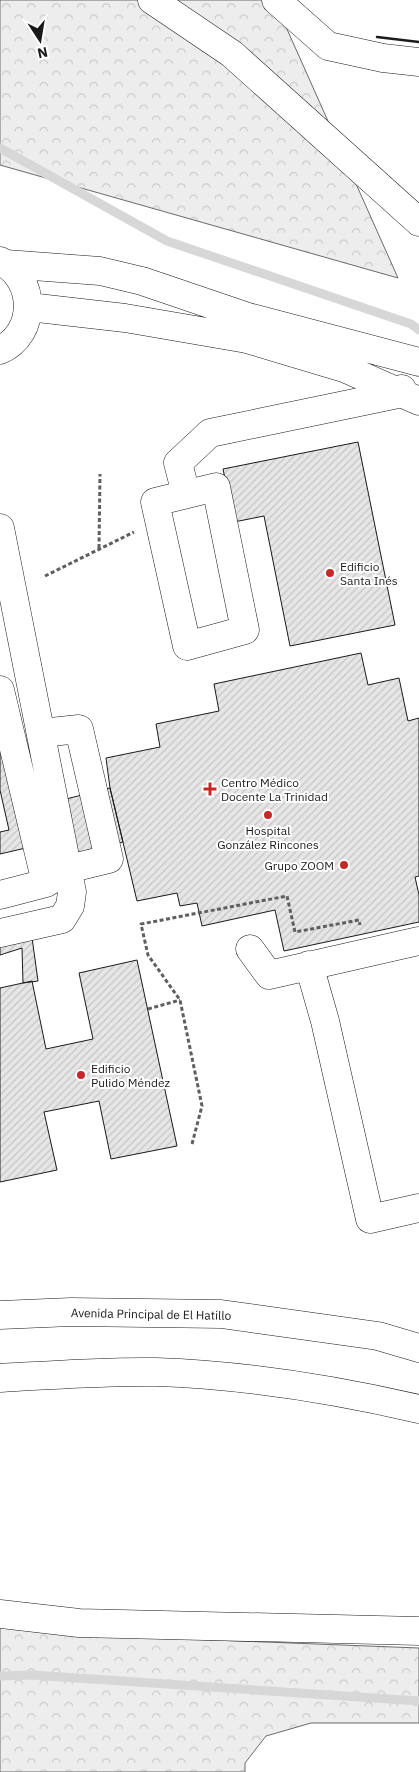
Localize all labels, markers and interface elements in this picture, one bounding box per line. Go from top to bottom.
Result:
north arrow [15,15,65,65]
text: N [36,43,50,63]
place label: Edificio Santa Inés [340,559,398,588]
marker: Edificio Santa Inés [324,567,336,579]
place label: Centro Médico Docente La Trinidad [221,775,328,804]
marker: Centro Médico Docente La Trinidad [203,782,217,796]
marker: Hospital González Rincones [262,809,274,821]
place label: Hospital González Rincones [217,823,319,852]
place label: Grupo ZOOM [264,858,334,873]
marker: Grupo ZOOM [338,859,350,871]
place label: Edificio Pulido Méndez [91,1061,171,1090]
marker: Edificio Pulido Méndez [75,1069,87,1081]
street label: Avenida Principal de El Hatillo [71,1305,232,1323]

